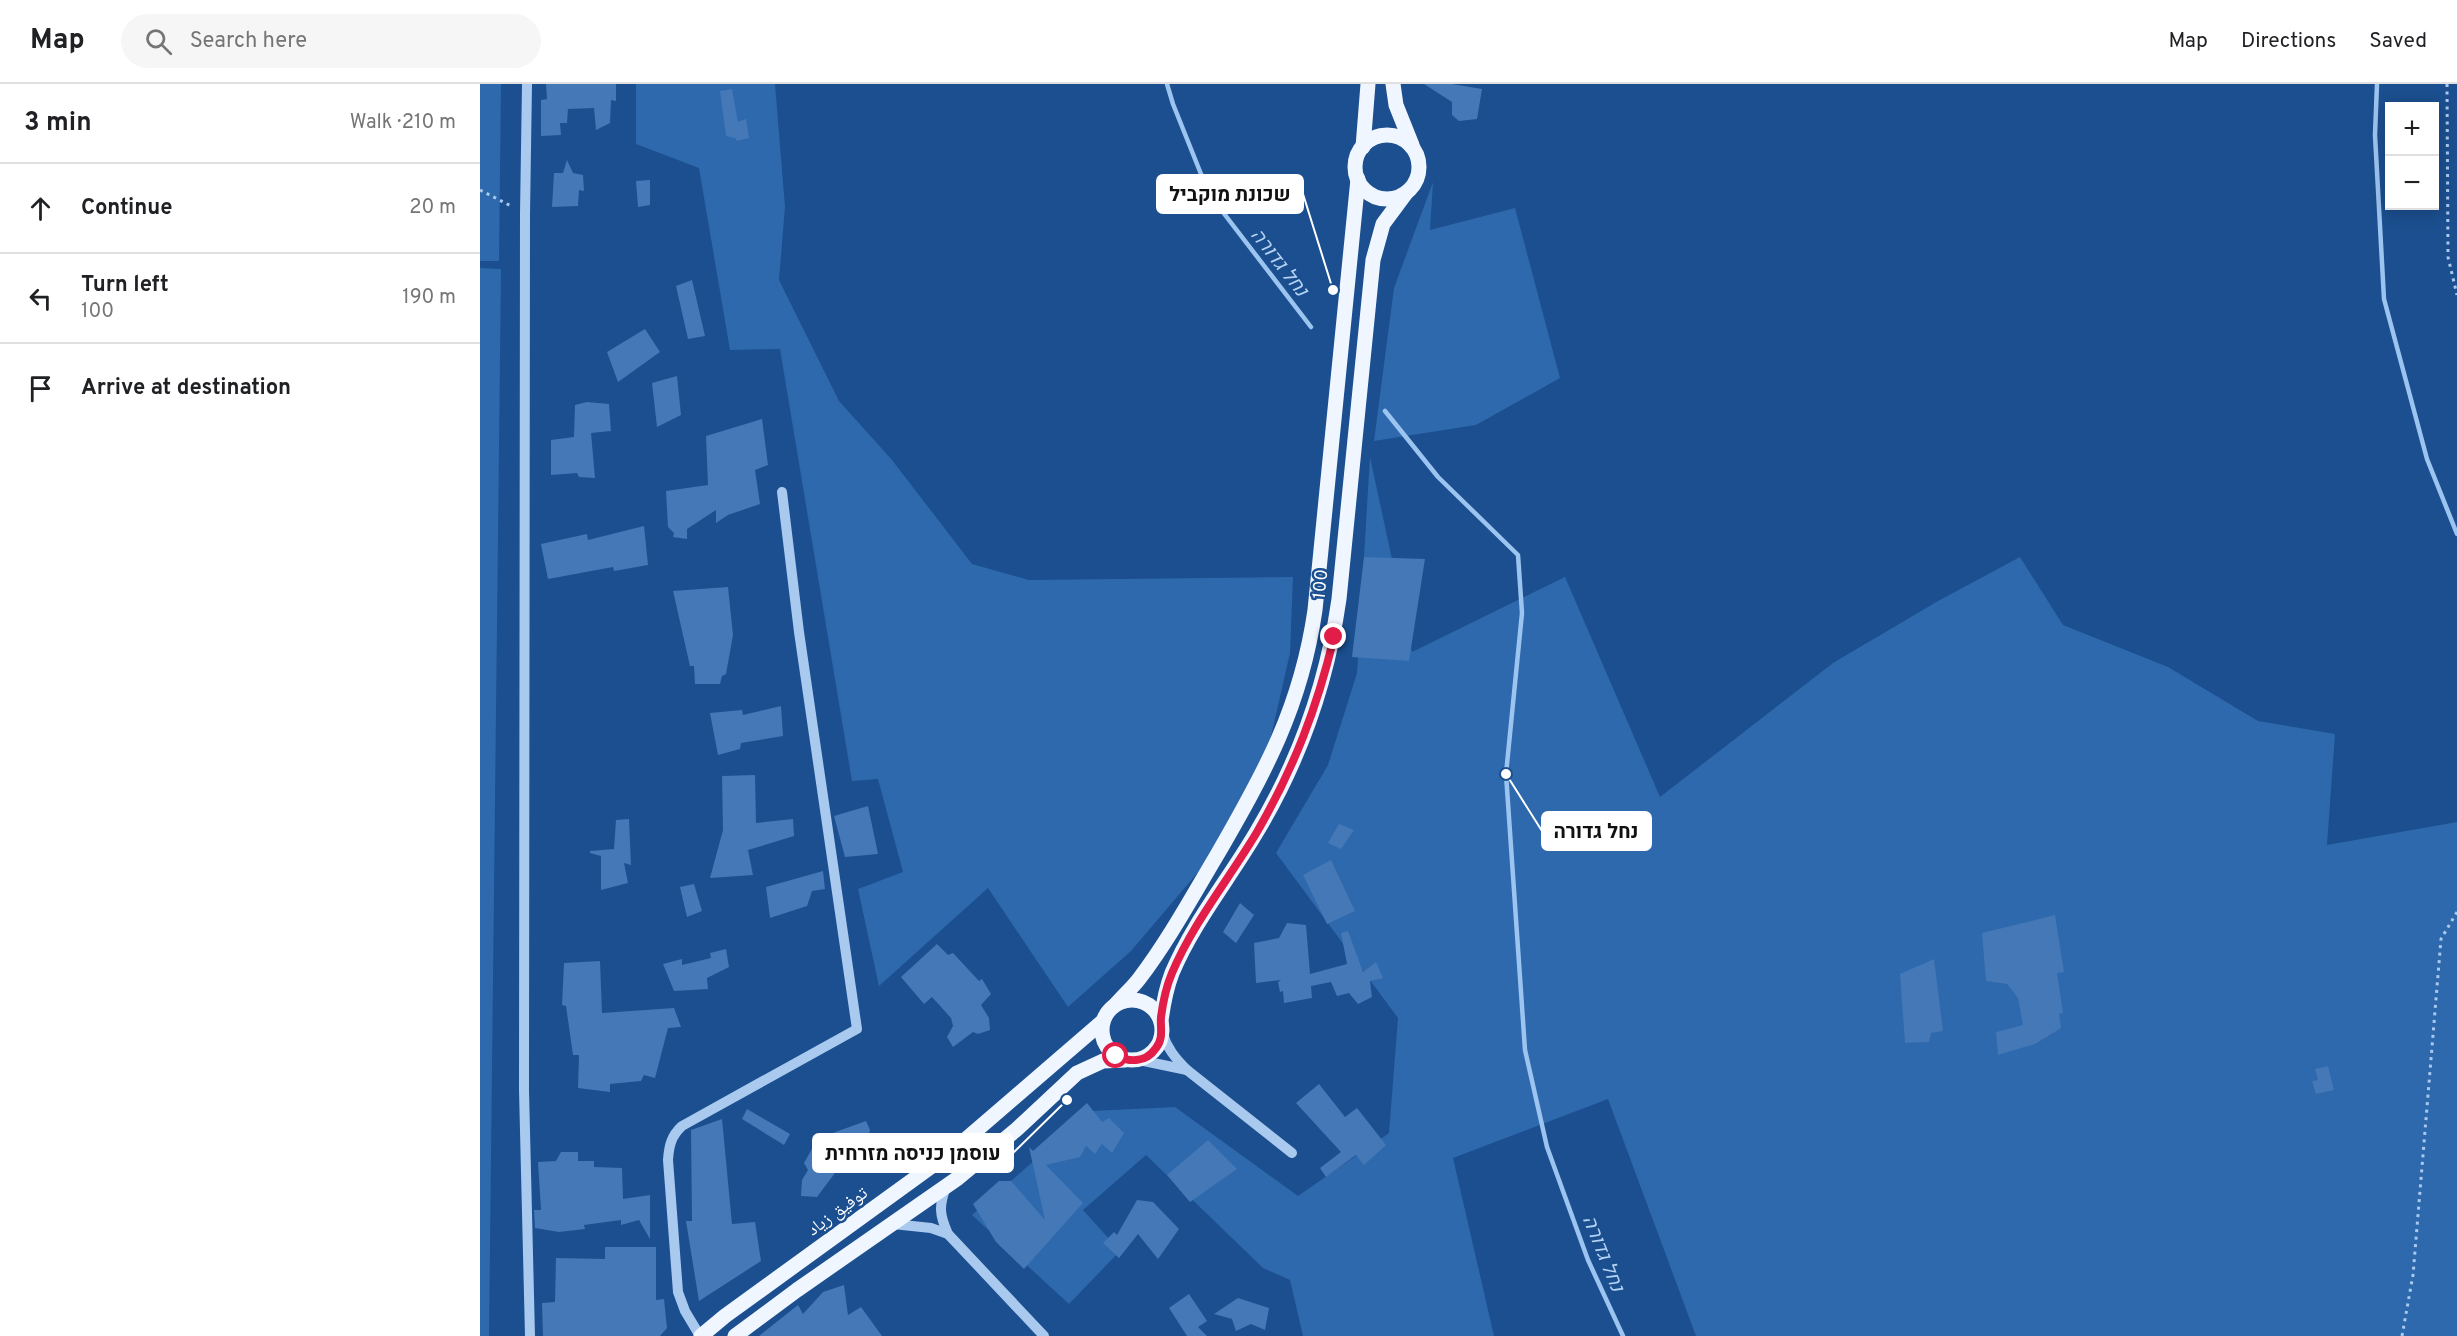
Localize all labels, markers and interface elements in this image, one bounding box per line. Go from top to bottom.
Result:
search box [121,14,541,68]
text: Map [30,23,85,59]
icon: search [142,25,175,58]
text: Search here [190,28,307,55]
text: Map [2168,28,2208,55]
text: Directions [2241,28,2336,55]
text: Saved [2369,28,2427,55]
map controls [2385,102,2439,210]
button: + [2385,102,2439,156]
text: 3 min [24,107,92,140]
text: Walk · 210 m [350,110,456,136]
button: − [2385,156,2439,210]
callout: שכונת מוקביל [1157,175,1303,213]
text: שכונת מוקביל [1169,183,1291,209]
icon: ahead [24,192,57,225]
text: Continue [81,195,172,222]
text: 20 m [409,195,456,221]
water label: נחל גדורה [1244,224,1314,304]
text: Turn left [81,272,169,299]
icon: left [24,282,57,315]
text: 190 m [402,285,456,311]
text: 100 [81,299,114,325]
icon: arrive [24,372,57,405]
text: Arrive at destination [81,375,291,402]
street label: 100 [1309,568,1334,600]
route end [1320,623,1346,649]
callout: נחל גדורה [1542,812,1651,850]
text: נחל גדורה [1553,820,1639,846]
route start [1102,1042,1128,1068]
callout: עוסמן כניסה מזרחית [813,1134,1013,1172]
text: עוסמן כניסה מזרחית [825,1142,1001,1168]
street label: توفيق زياد [803,1182,873,1242]
water label: נחל גדורה [1575,1212,1630,1297]

